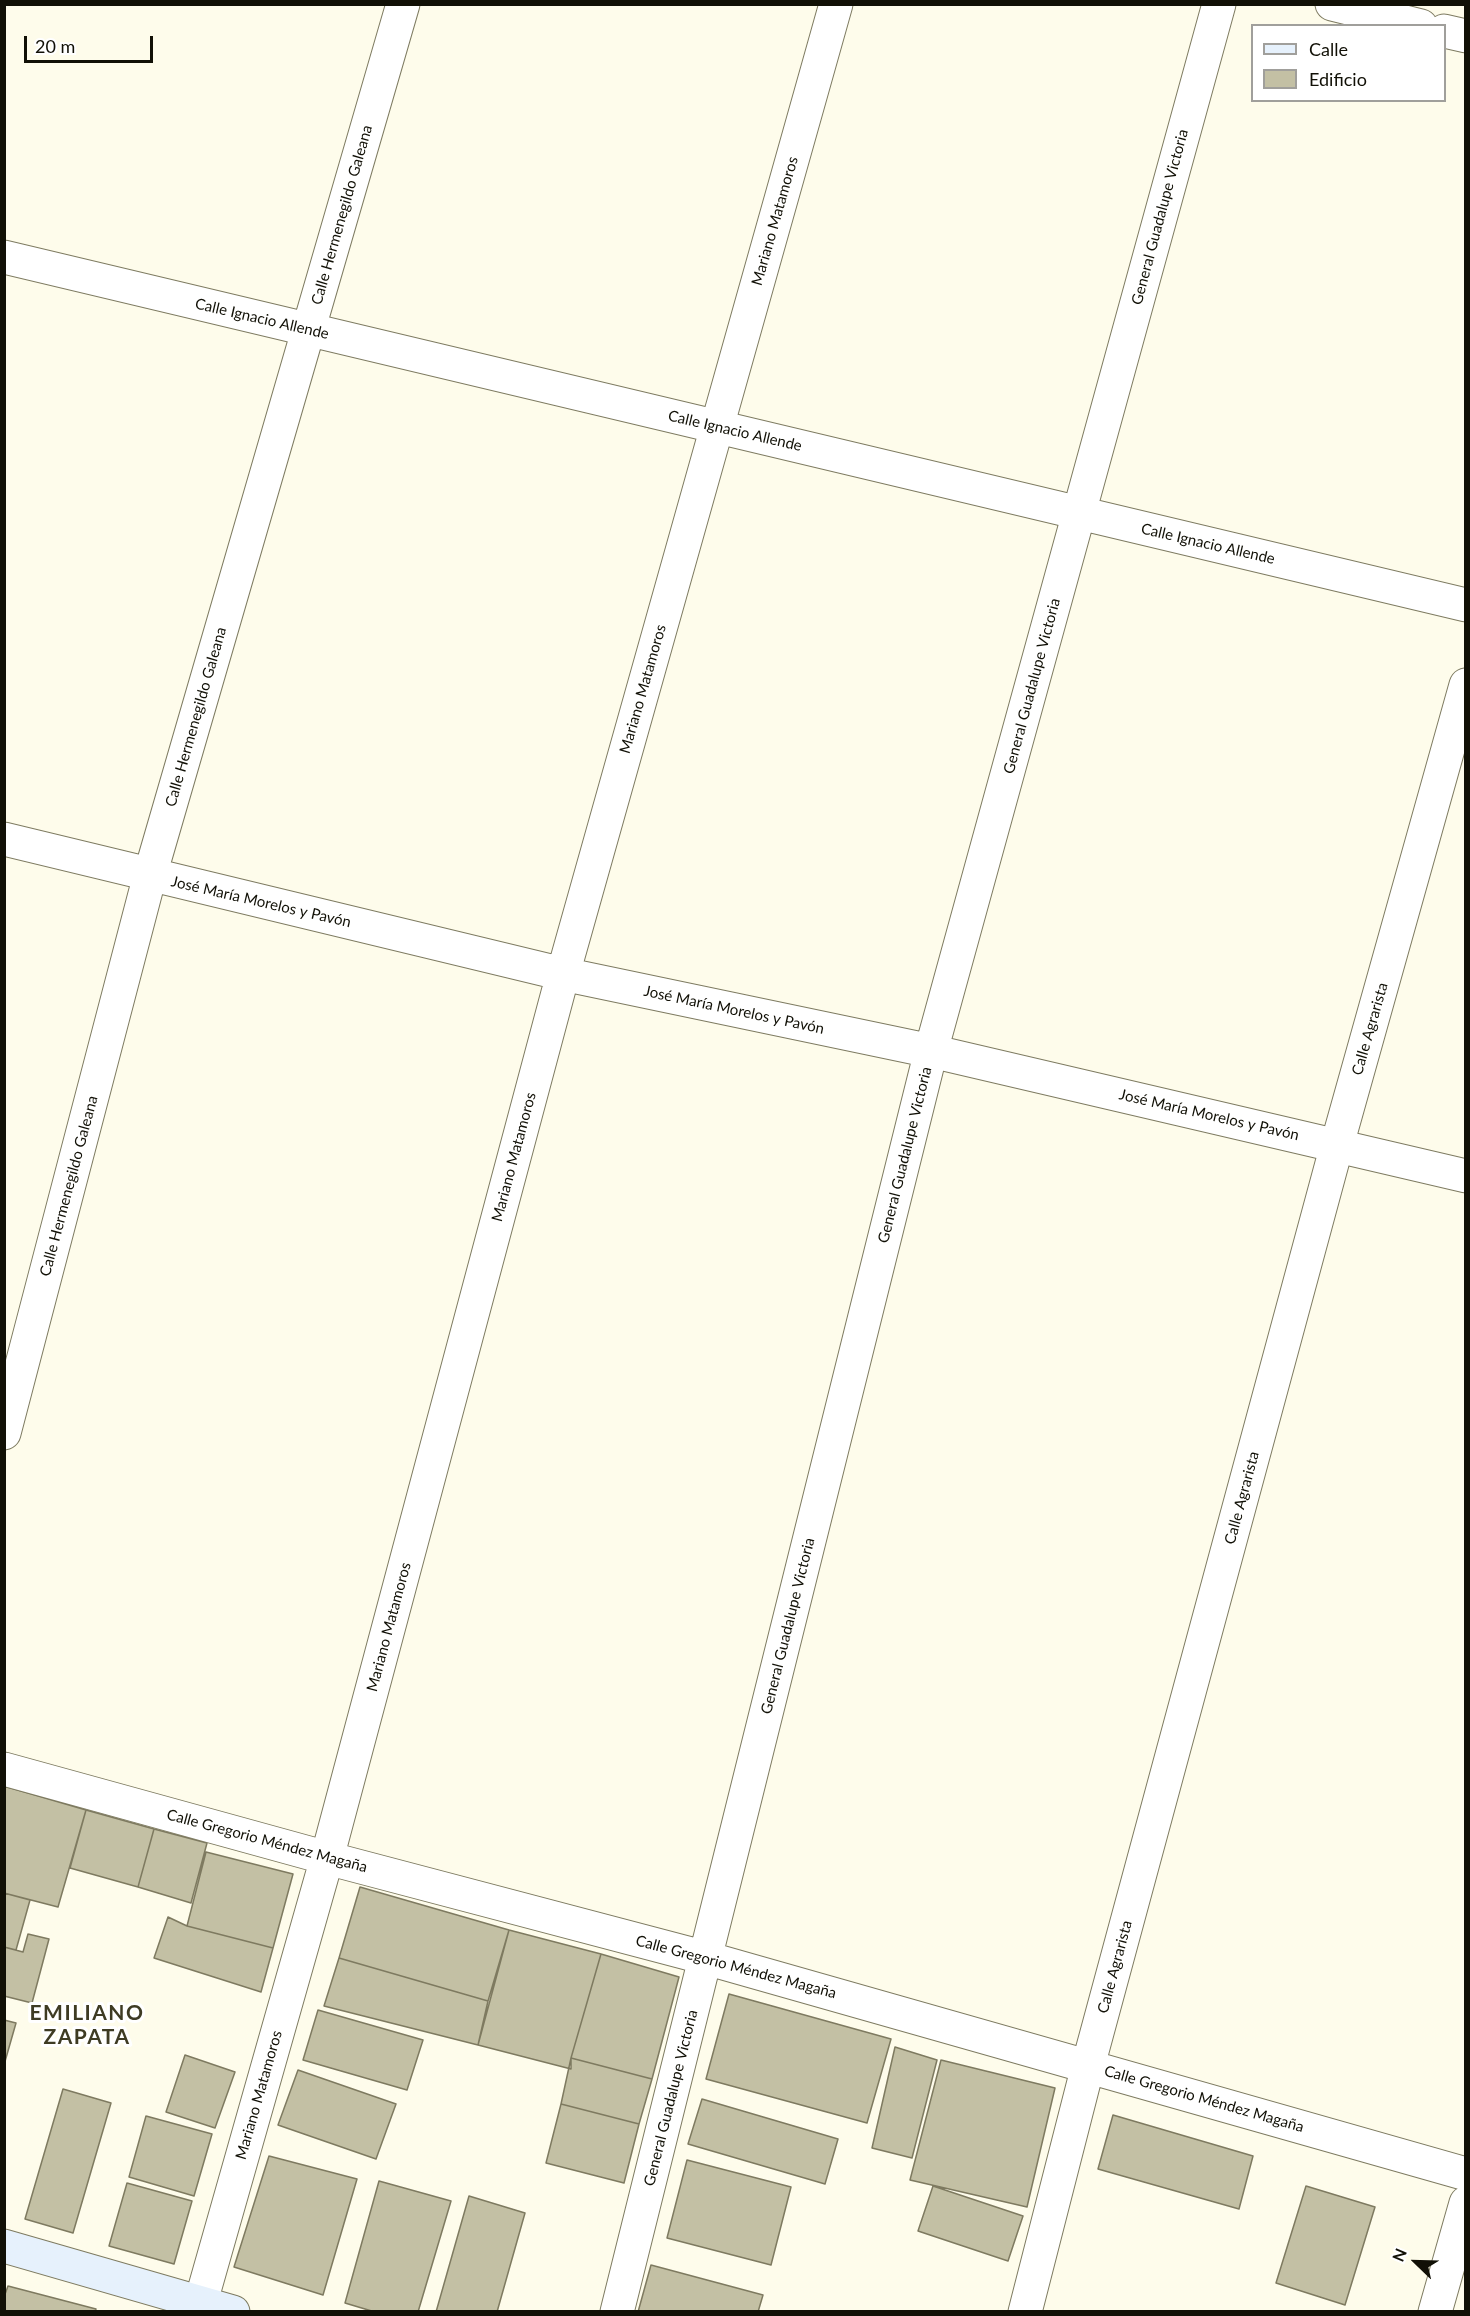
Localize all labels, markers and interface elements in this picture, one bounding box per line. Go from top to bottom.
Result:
scale bar [27,24,156,62]
legend [1251,24,1446,102]
text: 20 m [35,35,75,57]
text: Calle [1309,38,1348,60]
text: Edificio [1309,68,1367,90]
street label: Calle Hermenegildo Galeana [308,123,376,307]
street label: General Guadalupe Victoria [1128,127,1192,307]
street label: Mariano Matamoros [748,154,802,288]
street label: Calle Ignacio Allende [193,295,331,343]
street label: Calle Ignacio Allende [666,407,804,455]
street label: Calle Ignacio Allende [1139,520,1277,568]
street label: General Guadalupe Victoria [1000,596,1064,776]
street label: Mariano Matamoros [616,622,670,756]
street label: Calle Hermenegildo Galeana [162,625,230,809]
street label: José María Morelos y Pavón [169,873,353,931]
street label: Calle Agrarista [1348,981,1392,1077]
street label: José María Morelos y Pavón [642,982,826,1038]
street label: General Guadalupe Victoria [874,1065,936,1245]
street label: José María Morelos y Pavón [1117,1086,1301,1144]
street label: Mariano Matamoros [488,1090,540,1224]
street label: Calle Hermenegildo Galeana [36,1094,102,1278]
street label: Calle Agrarista [1221,1450,1263,1546]
street label: General Guadalupe Victoria [757,1536,819,1716]
street label: Mariano Matamoros [363,1560,415,1694]
street label: Calle Gregorio Méndez Magaña [165,1806,369,1876]
street label: Calle Agrarista [1094,1919,1136,2015]
street label: Calle Gregorio Méndez Magaña [634,1932,838,2002]
district label: EMILIANO ZAPATA [29,2000,145,2050]
street label: General Guadalupe Victoria [640,2008,702,2188]
street label: Mariano Matamoros [232,2028,286,2162]
street label: Calle Gregorio Méndez Magaña [1102,2062,1306,2136]
north arrow [1386,2232,1446,2292]
text: N [1388,2245,1410,2264]

